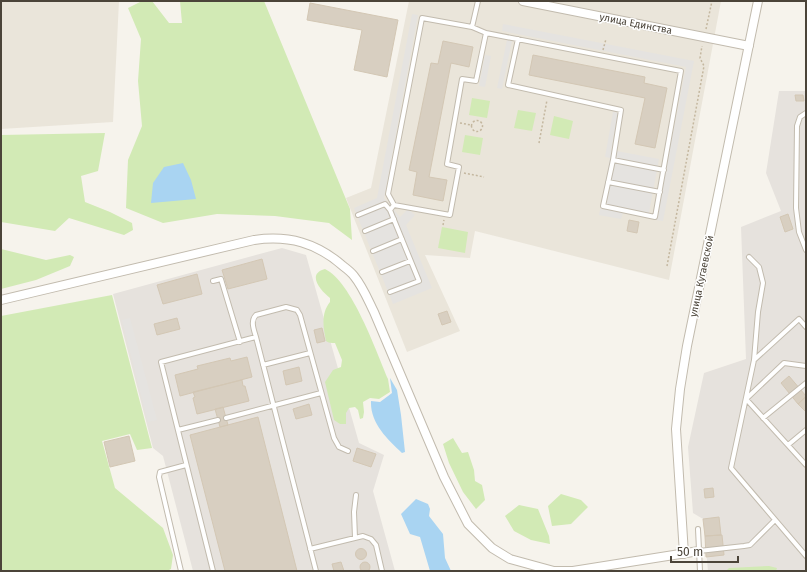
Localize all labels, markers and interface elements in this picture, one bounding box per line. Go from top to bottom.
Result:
street label: улица Единства [599,11,673,37]
street label: улица Кугаевской [687,234,717,318]
scale bar [671,538,738,564]
text: 50 m [677,545,703,559]

